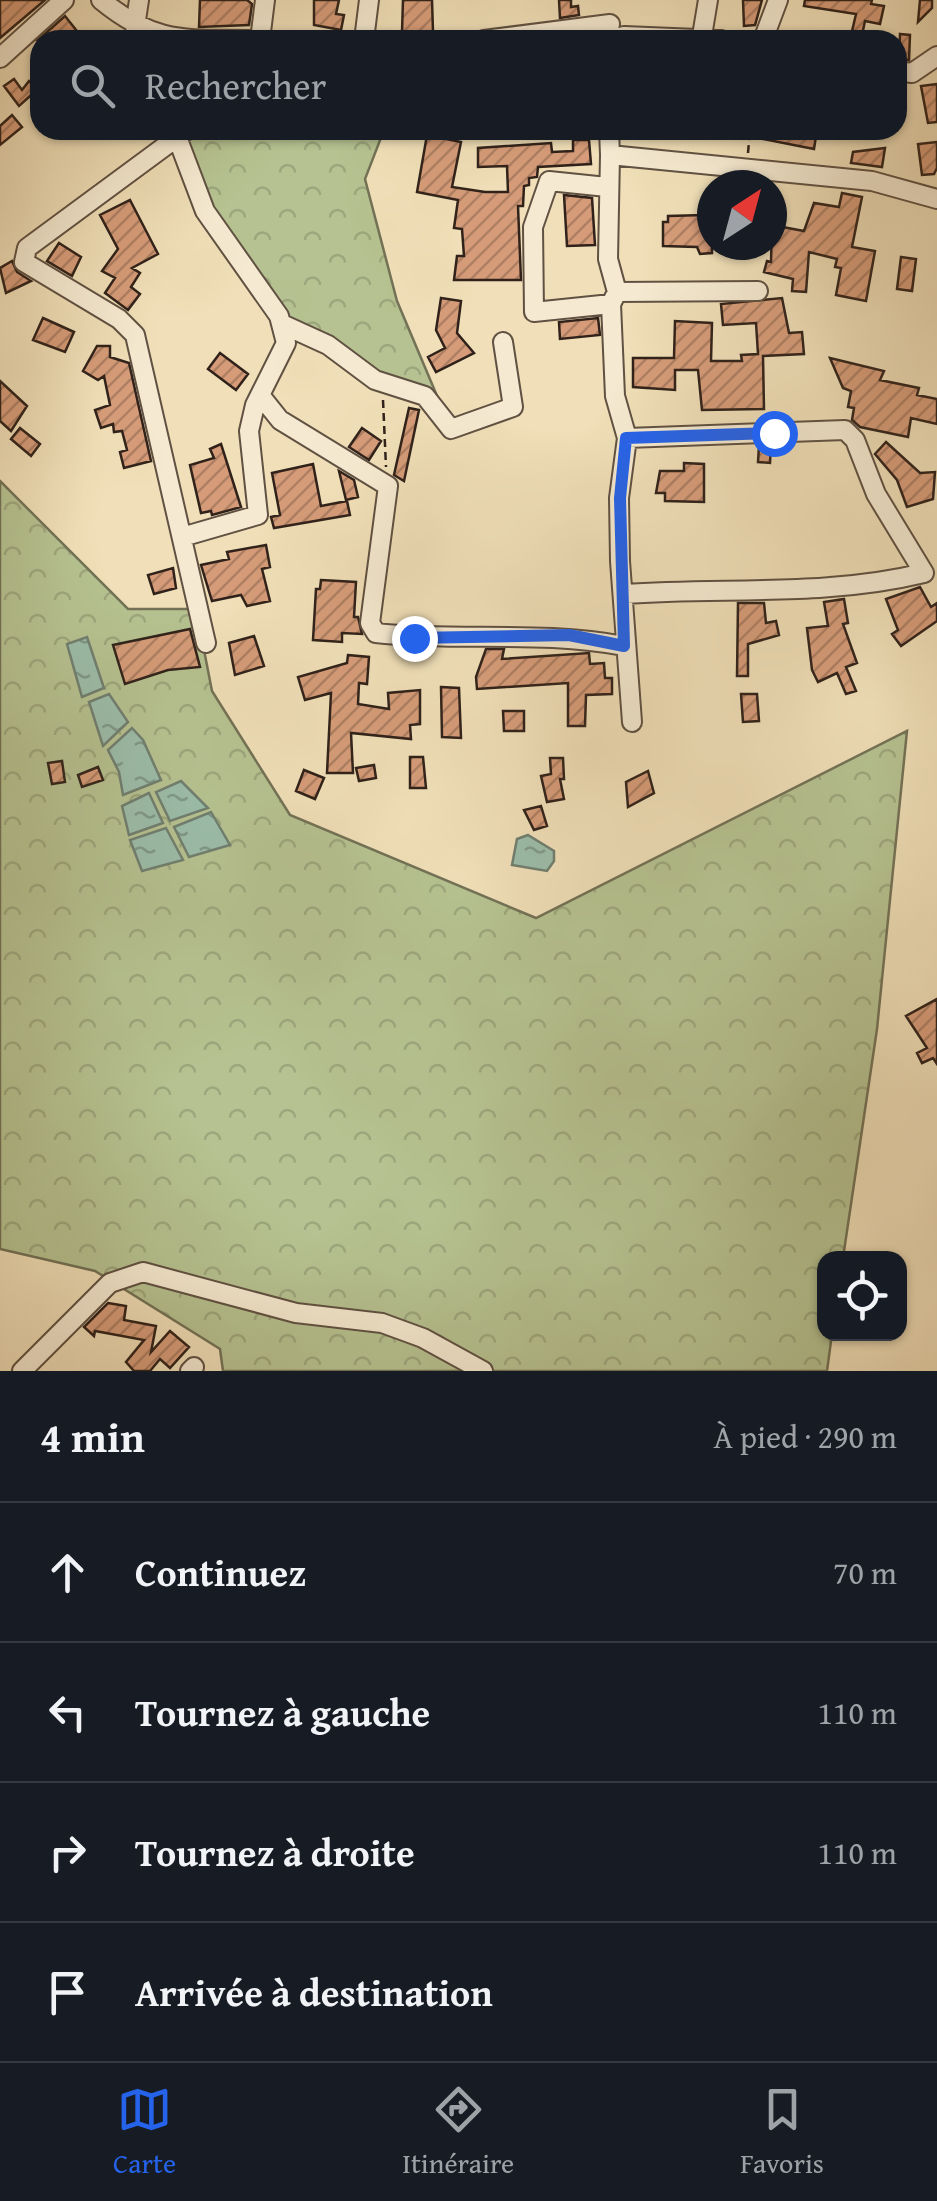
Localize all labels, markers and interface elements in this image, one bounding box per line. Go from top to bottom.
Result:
search box [30,30,907,140]
text: Rechercher [145,57,326,113]
icon: search [65,58,120,113]
north arrow [697,170,787,260]
route start [752,411,798,457]
route end [392,616,438,662]
map controls [817,1251,907,1341]
button: locate [817,1251,907,1341]
text: 4 min [40,1406,145,1467]
text: À pied · 290 m [713,1413,897,1460]
text: Continuez [135,1544,306,1600]
icon: ahead [40,1545,95,1600]
text: 70 m [833,1549,897,1596]
text: Tournez à gauche [135,1684,430,1740]
icon: left [40,1685,95,1740]
text: 110 m [818,1689,897,1736]
text: Tournez à droite [135,1824,415,1880]
icon: right [40,1825,95,1880]
text: 110 m [818,1829,897,1876]
text: Arrivée à destination [135,1964,493,2020]
icon: arrive [40,1965,95,2020]
tab: Carte [113,2082,176,2183]
tab: Itinéraire [402,2082,514,2183]
tab: Favoris [740,2082,824,2183]

